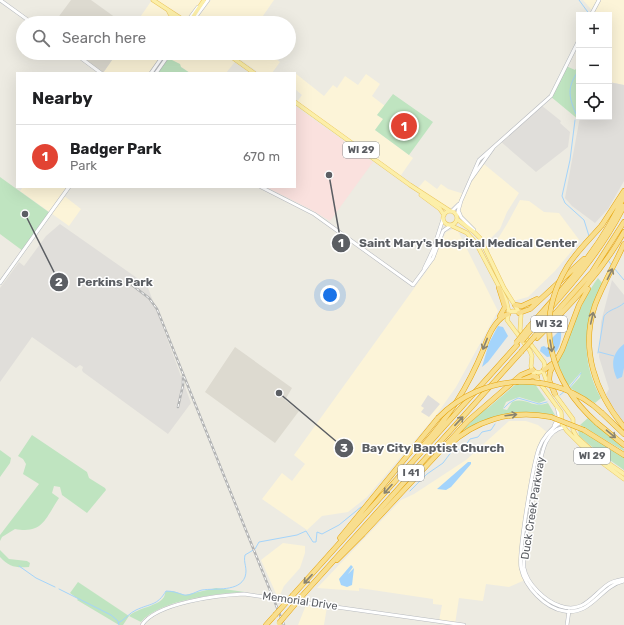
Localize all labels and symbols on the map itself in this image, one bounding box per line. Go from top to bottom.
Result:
pin: 1 [391,111,417,141]
road number: WI 29 [343,142,379,158]
callout: Saint Mary's Hospital Medical Center [331,231,585,255]
text: 1 [338,236,344,250]
text: Saint Mary's Hospital Medical Center [359,236,578,250]
one-way arrow [607,269,614,281]
callout: Perkins Park [49,270,161,294]
text: 2 [55,275,63,289]
text: Perkins Park [77,275,153,289]
your location [320,285,340,305]
one-way arrow [589,312,596,325]
road number: WI 32 [531,316,567,332]
one-way arrow [481,338,488,350]
one-way arrow [547,339,555,352]
one-way arrow [504,412,517,419]
one-way arrow [455,416,464,427]
one-way arrow [605,429,616,438]
callout: Bay City Baptist Church [334,436,513,460]
text: 3 [340,441,348,455]
text: Bay City Baptist Church [362,441,505,455]
road number: WI 29 [574,448,610,464]
street label: Duck Creek Parkway [518,456,548,560]
road number: I 41 [398,465,424,481]
one-way arrow [384,483,393,494]
one-way arrow [303,574,313,584]
street label: Memorial Drive [262,589,338,613]

